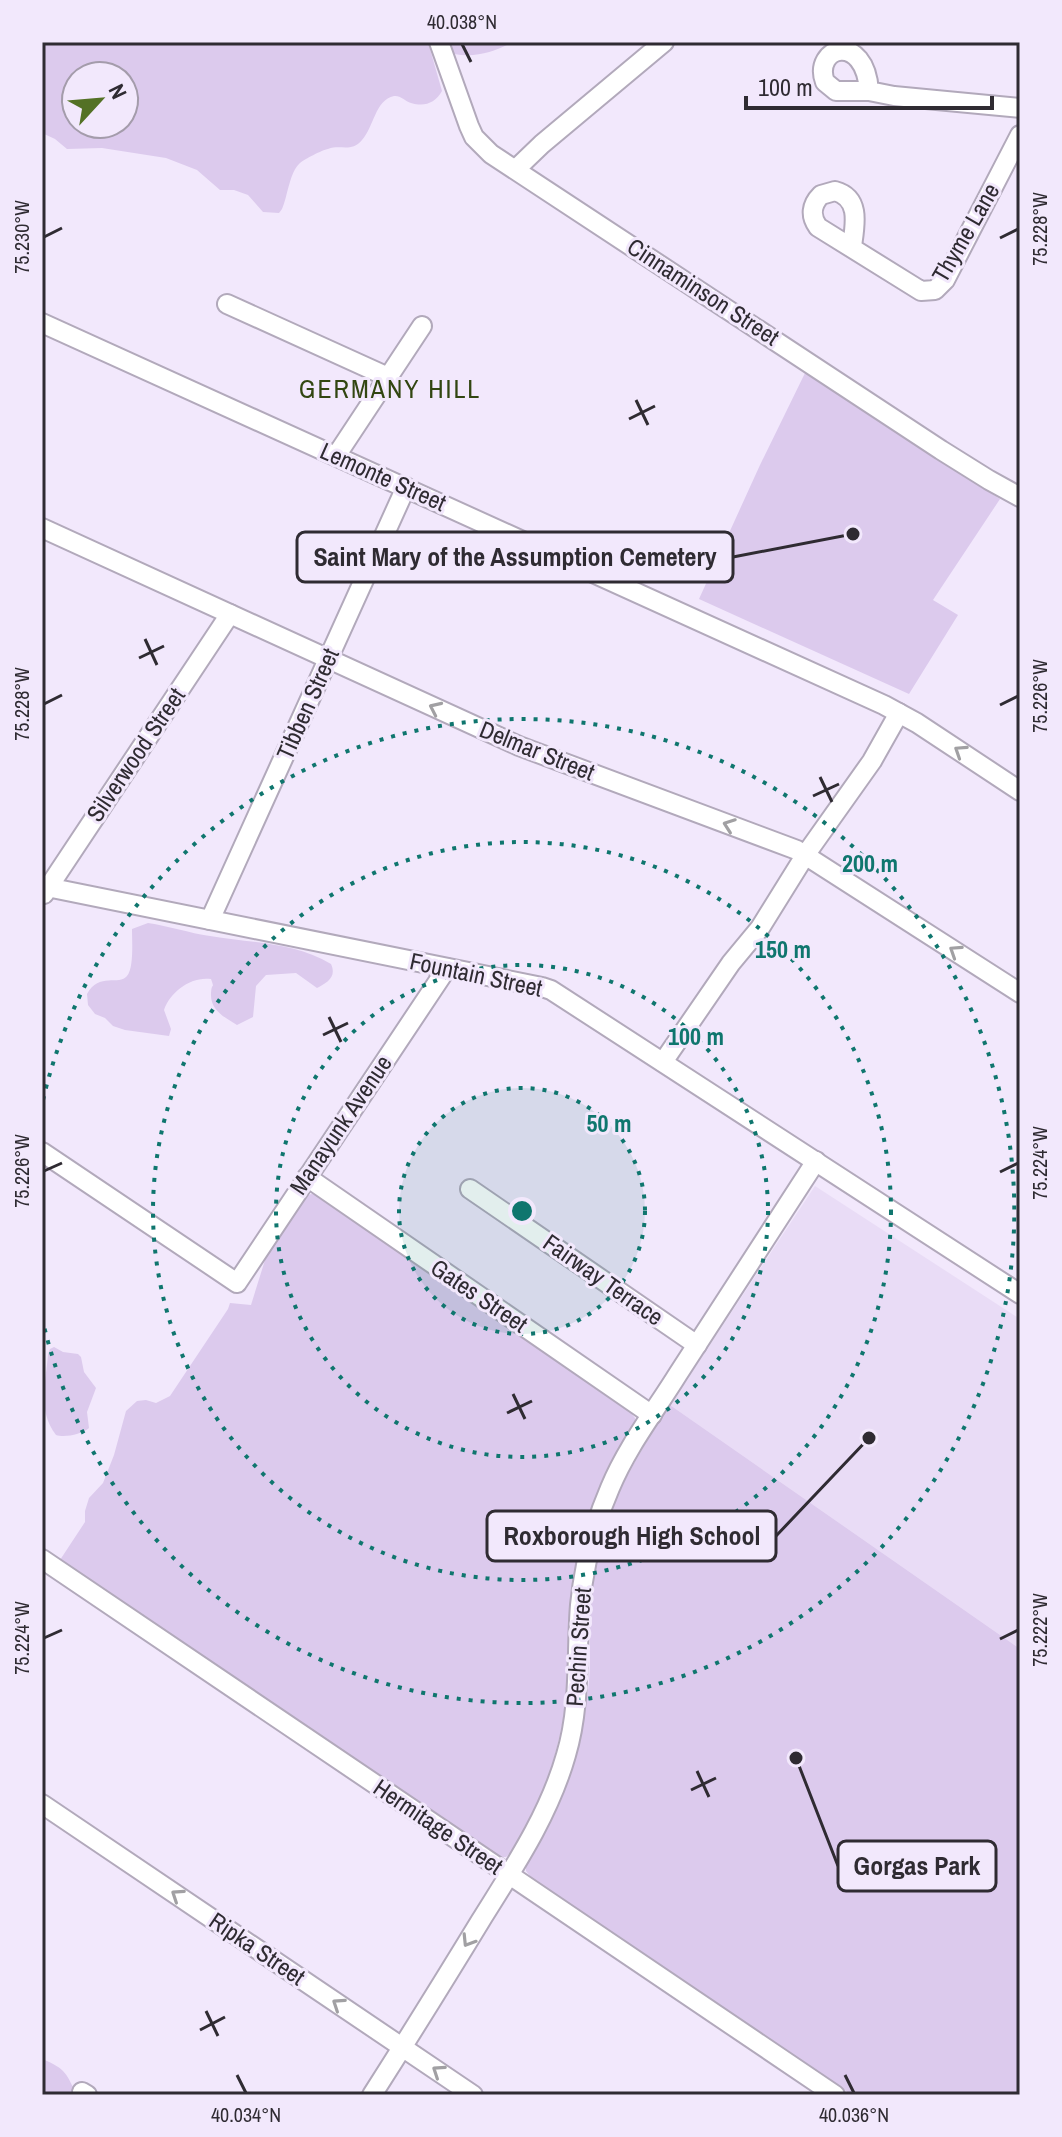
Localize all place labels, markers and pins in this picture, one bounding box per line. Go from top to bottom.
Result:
callout: Saint Mary of the Assumption Cemetery [297,532,733,582]
centre of rings [508,1197,536,1225]
callout: Roxborough High School [487,1511,776,1561]
callout: Gorgas Park [838,1841,996,1891]

